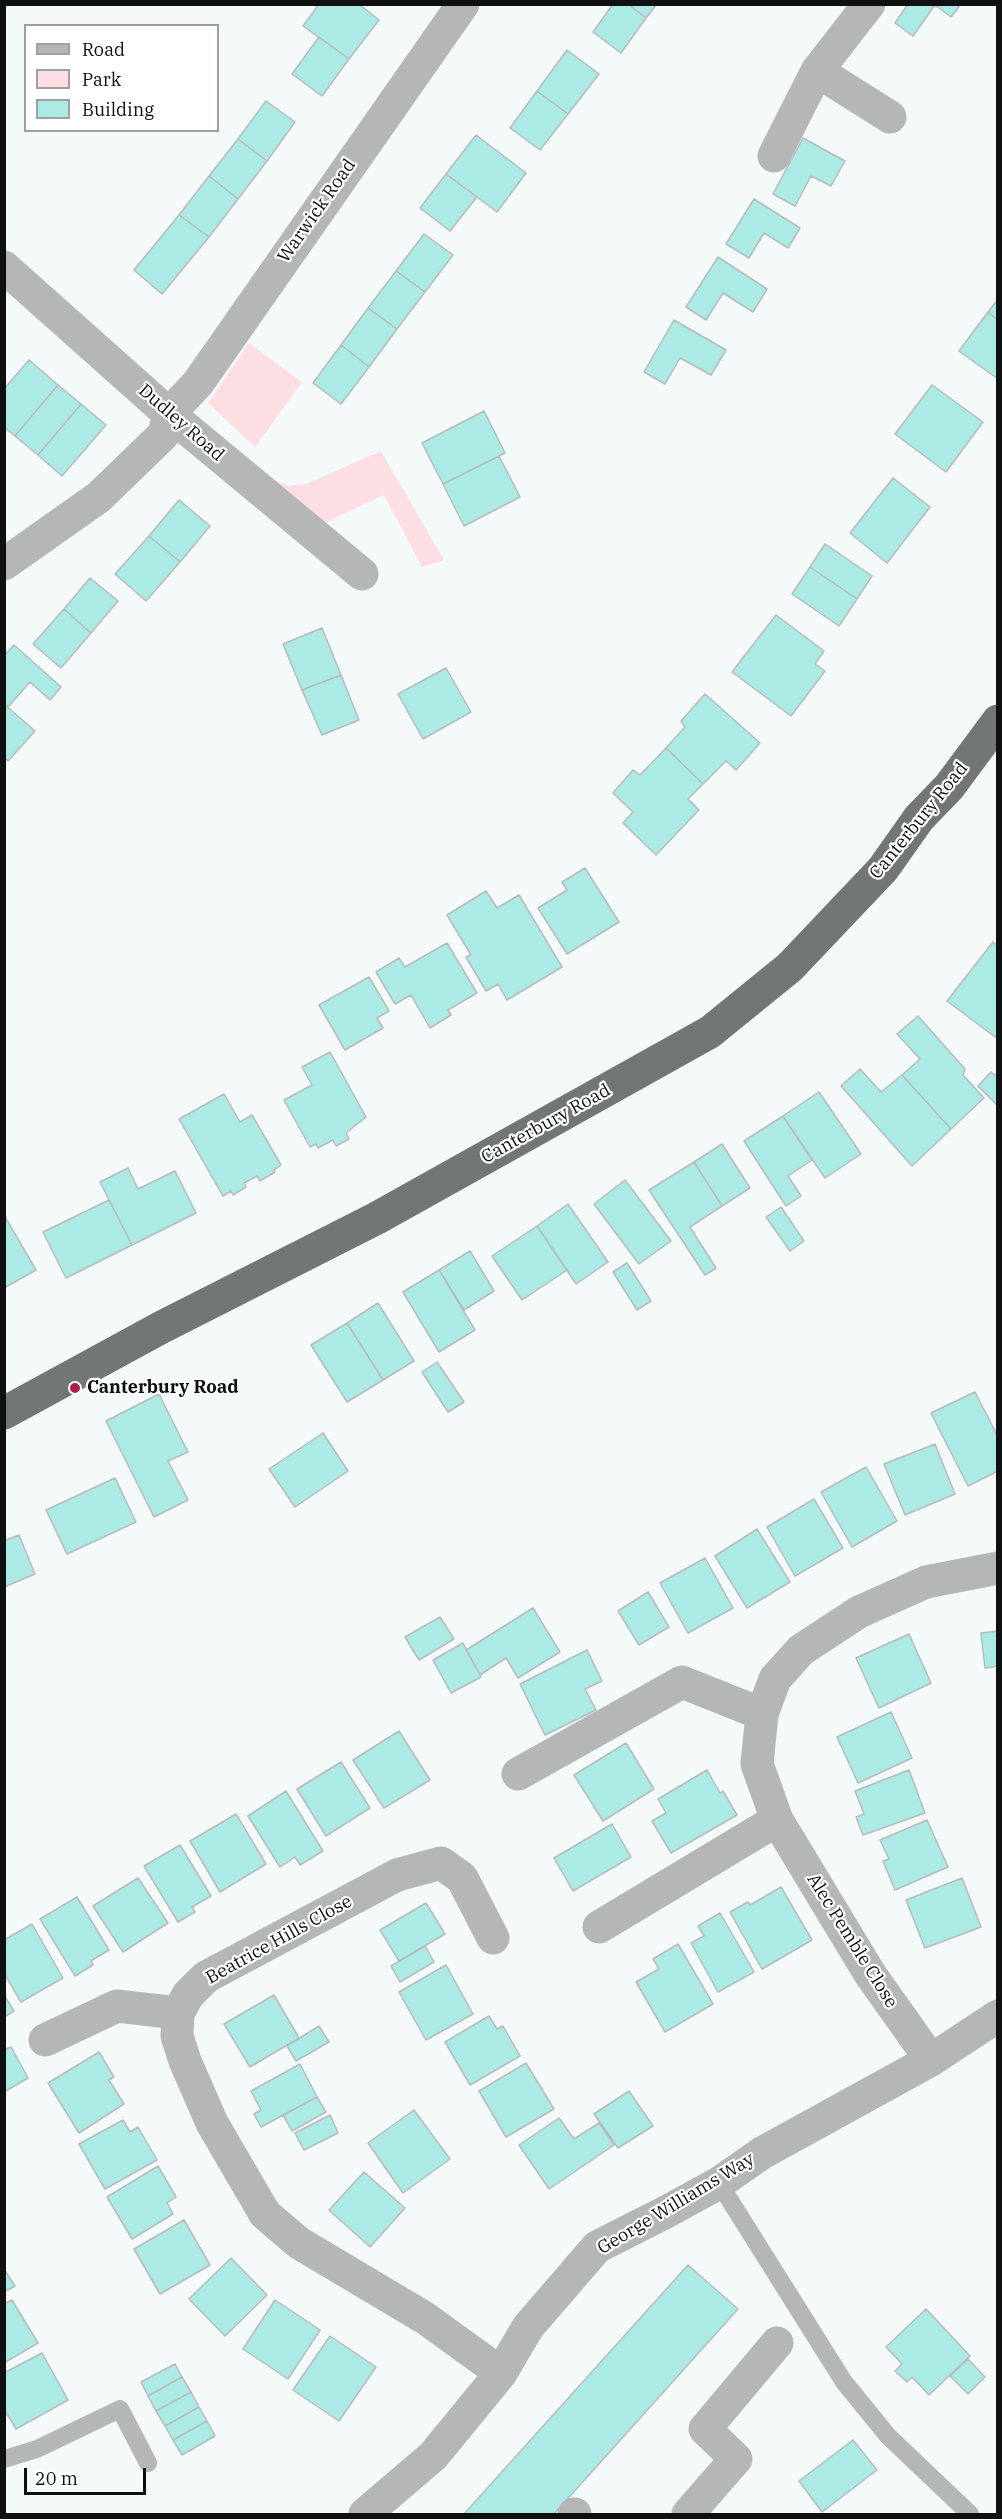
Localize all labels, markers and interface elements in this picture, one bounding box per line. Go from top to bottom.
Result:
legend [24,24,219,132]
text: Road [82,38,125,61]
text: Park [82,68,121,91]
text: Building [82,98,154,121]
street label: Warwick Road [273,155,361,267]
street label: Dudley Road [134,380,228,466]
street label: Canterbury Road [865,758,973,884]
street label: Canterbury Road [478,1080,614,1168]
place label: Canterbury Road [87,1377,239,1399]
marker: Canterbury Road [68,1381,82,1395]
street label: Alec Pemble Close [802,1870,902,2012]
street label: Beatrice Hills Close [202,1891,356,1989]
street label: George Williams Way [594,2149,758,2259]
scale bar [27,2456,148,2494]
text: 20 m [35,2467,78,2490]

